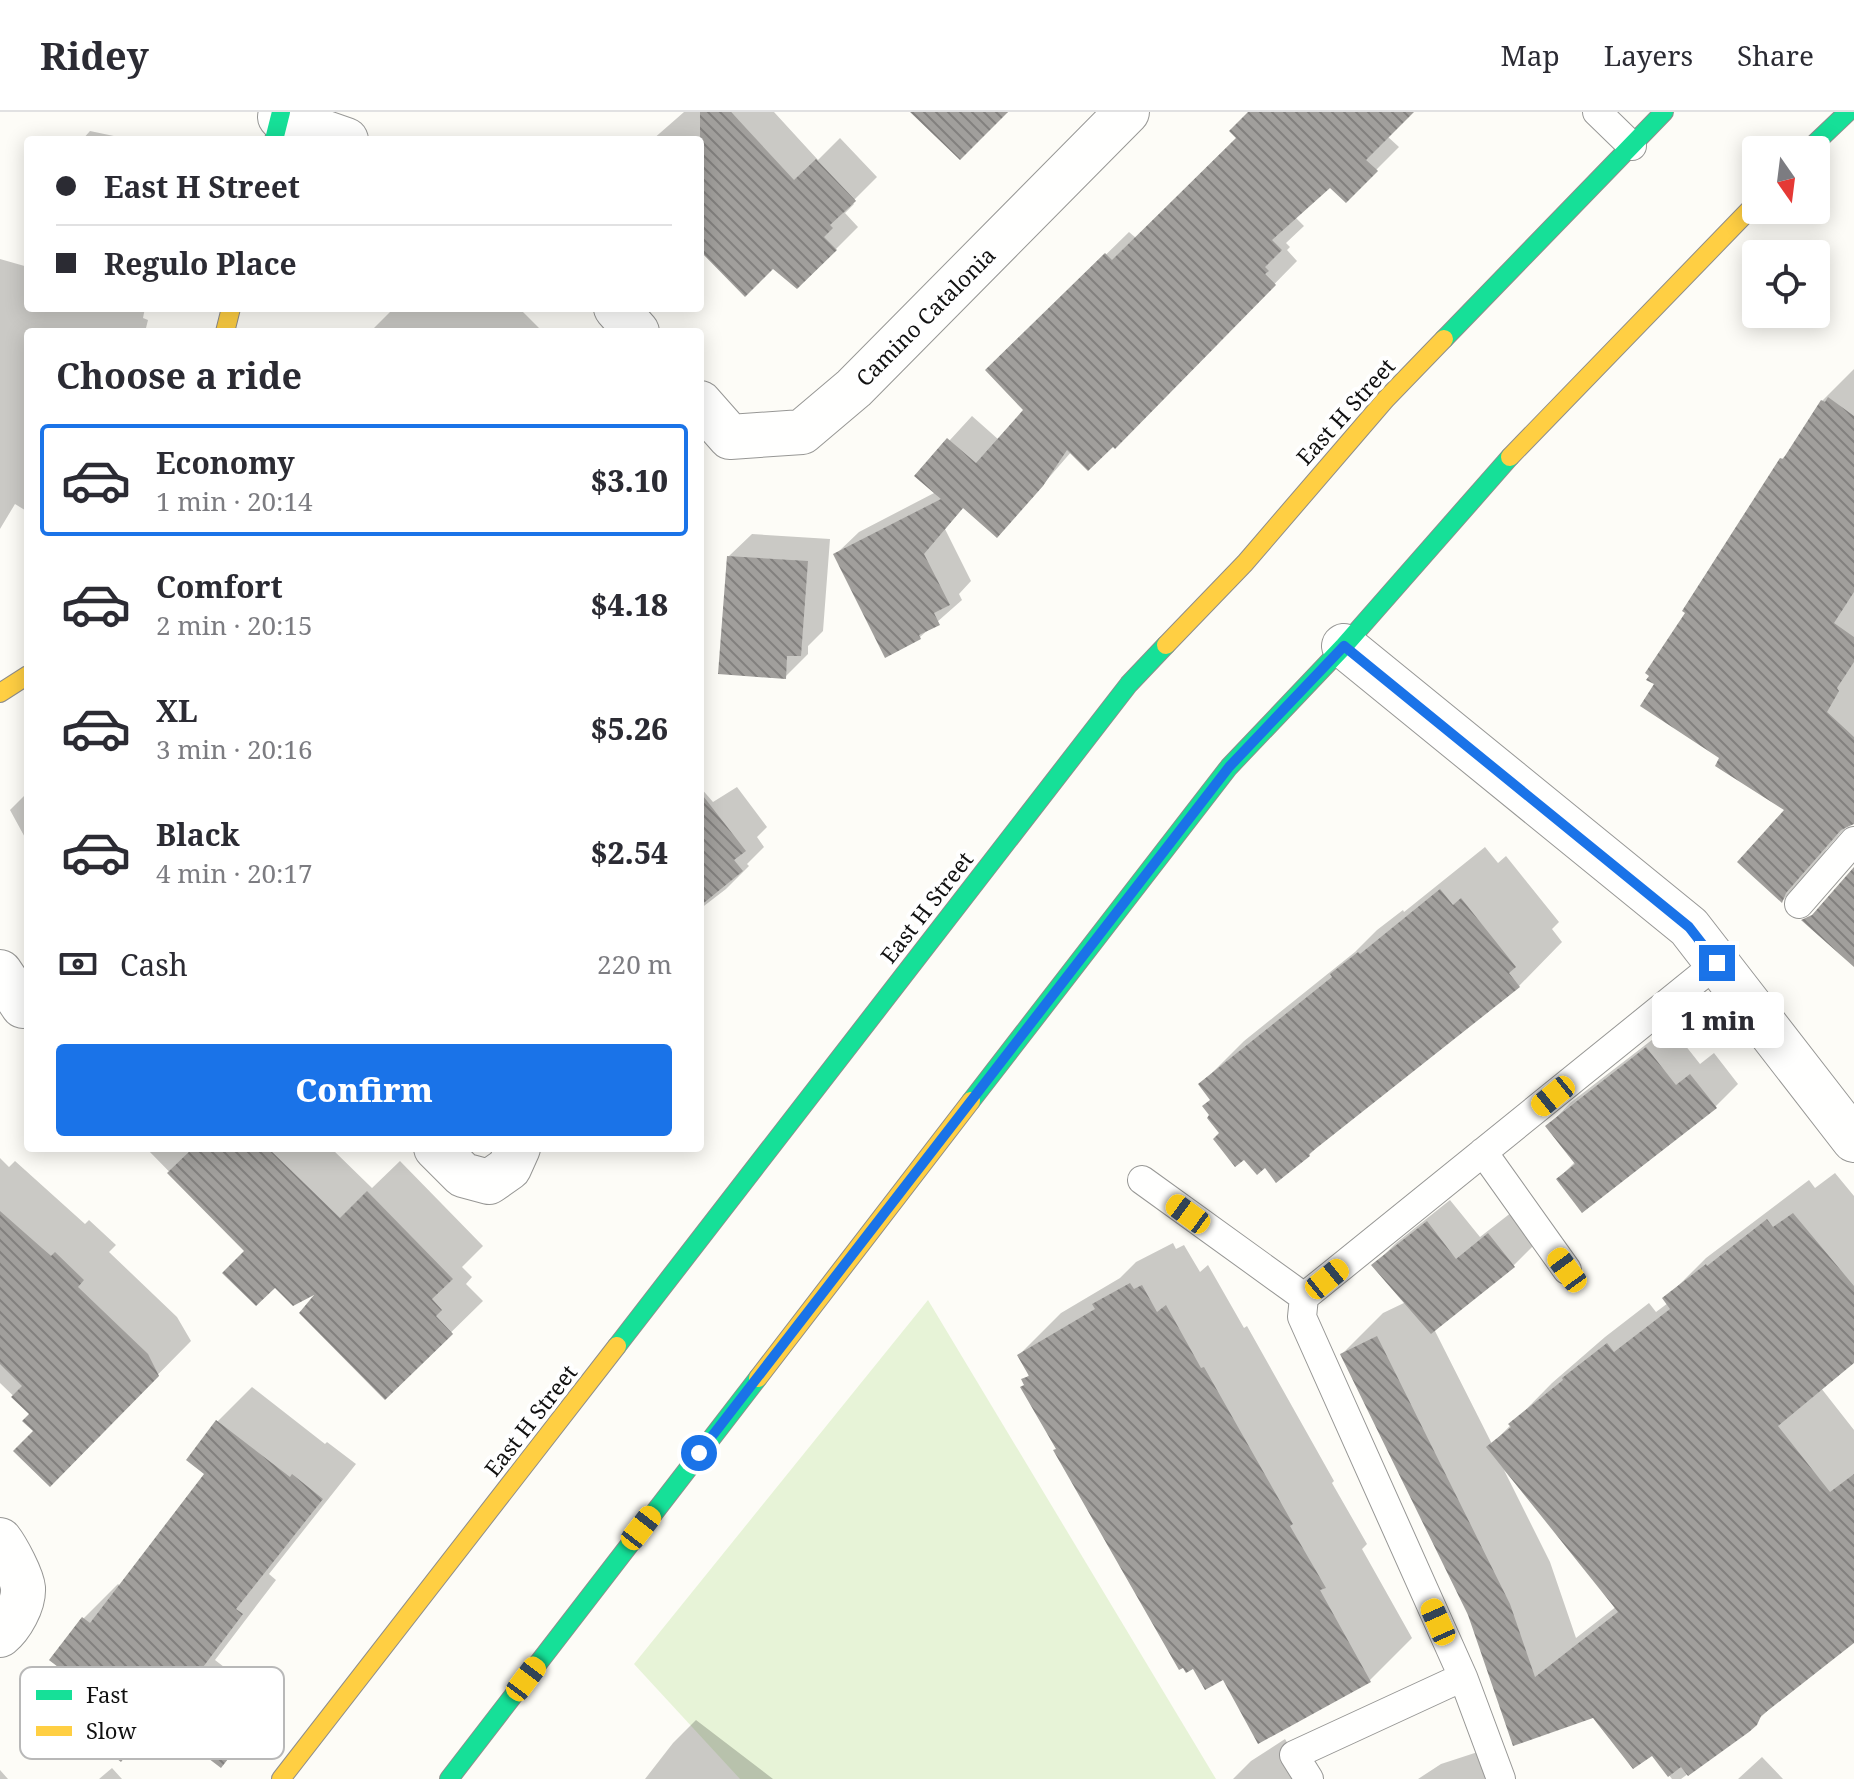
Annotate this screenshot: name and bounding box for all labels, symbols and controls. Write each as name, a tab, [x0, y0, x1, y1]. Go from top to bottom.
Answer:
text: Ridey	[40, 29, 149, 81]
text: Map	[1501, 36, 1560, 74]
text: Layers	[1604, 36, 1693, 74]
text: Share	[1737, 36, 1814, 74]
north arrow	[1742, 136, 1830, 224]
map controls	[1742, 136, 1830, 328]
text: East H Street	[104, 166, 300, 207]
street label: Camino Catalonia	[849, 240, 1001, 392]
button: locate	[1742, 240, 1830, 328]
text: Regulo Place	[104, 243, 297, 284]
text: Choose a ride	[56, 351, 302, 400]
street label: East H Street	[1289, 351, 1401, 471]
text: Economy	[156, 442, 295, 483]
icon: car	[60, 444, 132, 516]
text: $3.10	[591, 460, 668, 501]
text: 1 min · 20:14	[156, 483, 313, 519]
text: Comfort	[156, 566, 283, 607]
icon: car	[60, 568, 132, 640]
text: $4.18	[591, 584, 668, 625]
text: 2 min · 20:15	[156, 607, 313, 643]
text: XL	[156, 690, 198, 731]
icon: car	[60, 692, 132, 764]
text: $5.26	[591, 708, 668, 749]
text: 3 min · 20:16	[156, 731, 313, 767]
text: Black	[156, 814, 240, 855]
icon: car	[60, 816, 132, 888]
text: $2.54	[591, 832, 668, 873]
street label: East H Street	[873, 845, 979, 969]
text: 4 min · 20:17	[156, 855, 313, 891]
icon: cash	[56, 942, 100, 986]
text: Cash	[120, 944, 188, 985]
route end	[1699, 945, 1735, 981]
text: 220 m	[597, 946, 672, 982]
callout: 1 min	[1651, 991, 1783, 1047]
text: 1 min	[1681, 1002, 1755, 1038]
button: Confirm	[56, 1044, 672, 1136]
car	[1527, 1072, 1579, 1120]
car	[1162, 1190, 1214, 1238]
car	[1543, 1244, 1591, 1296]
car	[1301, 1255, 1353, 1303]
street label: East H Street	[477, 1358, 583, 1482]
route start	[681, 1435, 717, 1471]
car	[617, 1502, 665, 1554]
car	[1417, 1595, 1459, 1649]
car	[502, 1653, 550, 1705]
legend	[20, 1667, 284, 1759]
text: Fast	[86, 1679, 128, 1709]
text: Slow	[86, 1715, 136, 1745]

